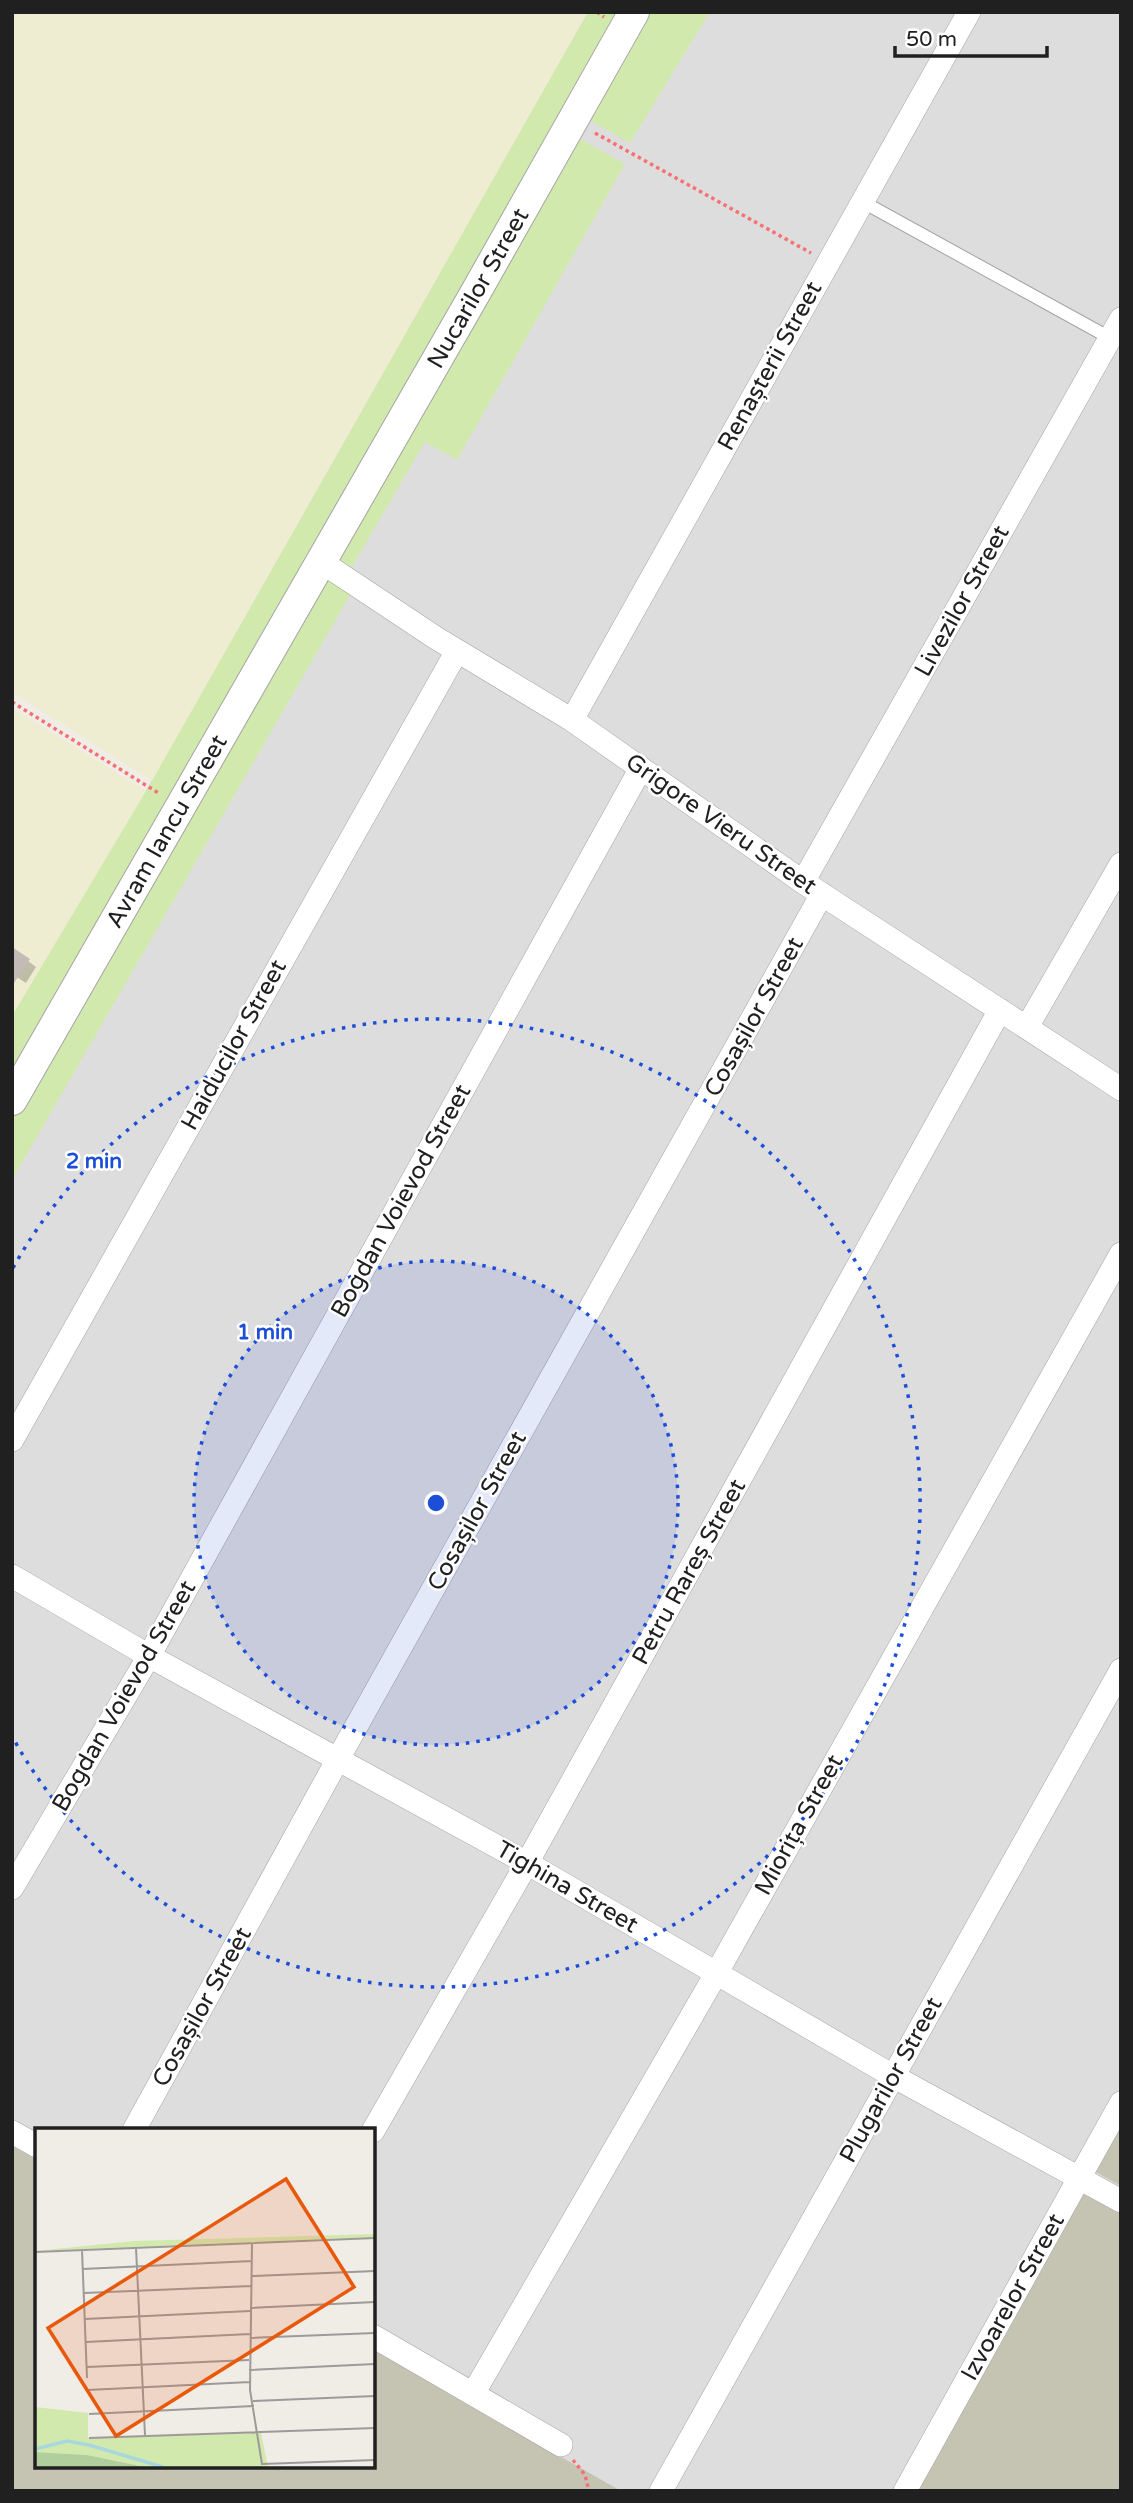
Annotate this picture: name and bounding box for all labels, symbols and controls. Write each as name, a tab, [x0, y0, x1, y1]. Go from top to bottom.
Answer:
scale bar	[895, 14, 1047, 58]
text: 50 m	[906, 27, 957, 52]
street label: Nucarilor Street	[421, 203, 535, 373]
street label: Renașterii Street	[712, 276, 828, 456]
street label: Livezilor Street	[908, 520, 1016, 682]
street label: Avram Iancu Street	[99, 729, 233, 933]
street label: Grigore Vieru Street	[620, 747, 822, 901]
street label: Cosașilor Street	[698, 932, 810, 1102]
street label: Haiducilor Street	[175, 955, 293, 1135]
street label: Bogdan Voievod Street	[325, 1079, 477, 1323]
text: 2 min	[66, 1149, 122, 1174]
text: 1 min	[237, 1320, 293, 1345]
street label: Cosașilor Street	[421, 1426, 533, 1596]
street label: Petru Rareș Street	[626, 1474, 752, 1670]
centre of rings	[424, 1491, 448, 1515]
street label: Bogdan Voievod Street	[46, 1575, 202, 1817]
street label: Miorița Street	[748, 1750, 850, 1900]
street label: Tighina Street	[491, 1835, 643, 1939]
street label: Cosașilor Street	[146, 1922, 258, 2092]
street label: Plugarilor Street	[833, 1992, 949, 2168]
inset map	[35, 2128, 374, 2468]
street label: Izvoarelor Street	[955, 2208, 1071, 2386]

